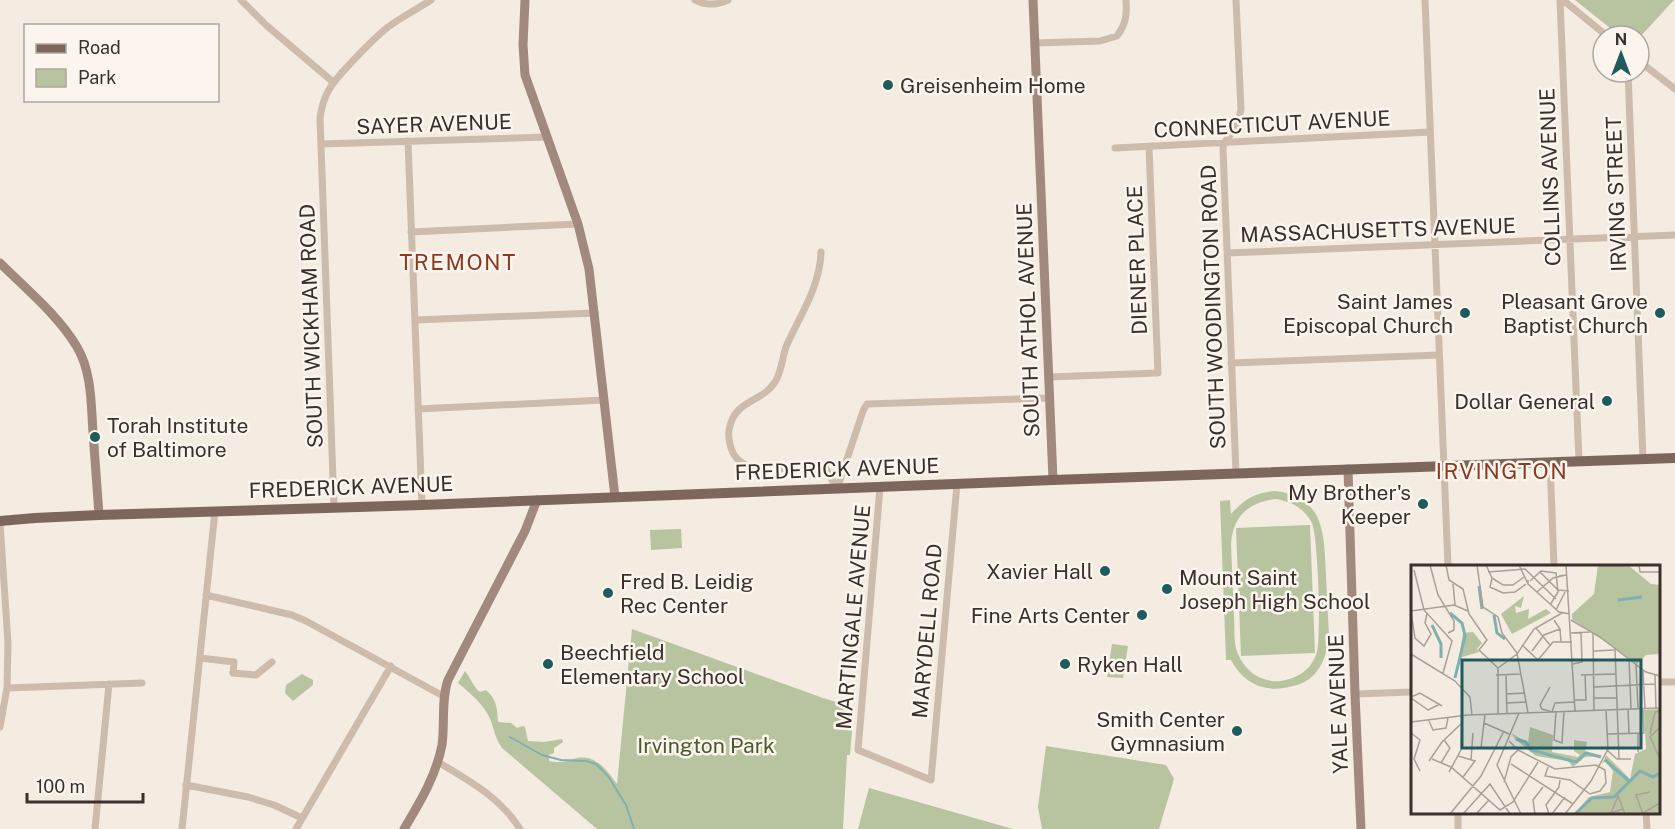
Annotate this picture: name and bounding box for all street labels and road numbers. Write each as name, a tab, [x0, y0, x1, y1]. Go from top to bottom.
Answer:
street label: COLLINS AVENUE	[1534, 87, 1566, 267]
street label: CONNECTICUT AVENUE	[1153, 105, 1391, 143]
street label: SAYER AVENUE	[356, 109, 512, 139]
street label: IRVING STREET	[1601, 116, 1631, 272]
street label: SOUTH WOODINGTON ROAD	[1196, 164, 1230, 450]
street label: DIENER PLACE	[1122, 185, 1152, 335]
street label: SOUTH ATHOL AVENUE	[1011, 202, 1045, 438]
street label: SOUTH WICKHAM ROAD	[294, 203, 328, 449]
street label: MASSACHUSETTS AVENUE	[1240, 213, 1516, 247]
street label: FREDERICK AVENUE	[734, 453, 940, 485]
street label: FREDERICK AVENUE	[248, 471, 454, 503]
street label: MARTINGALE AVENUE	[831, 504, 875, 730]
street label: MARYDELL ROAD	[907, 543, 947, 719]
street label: YALE AVENUE	[1323, 634, 1353, 774]

